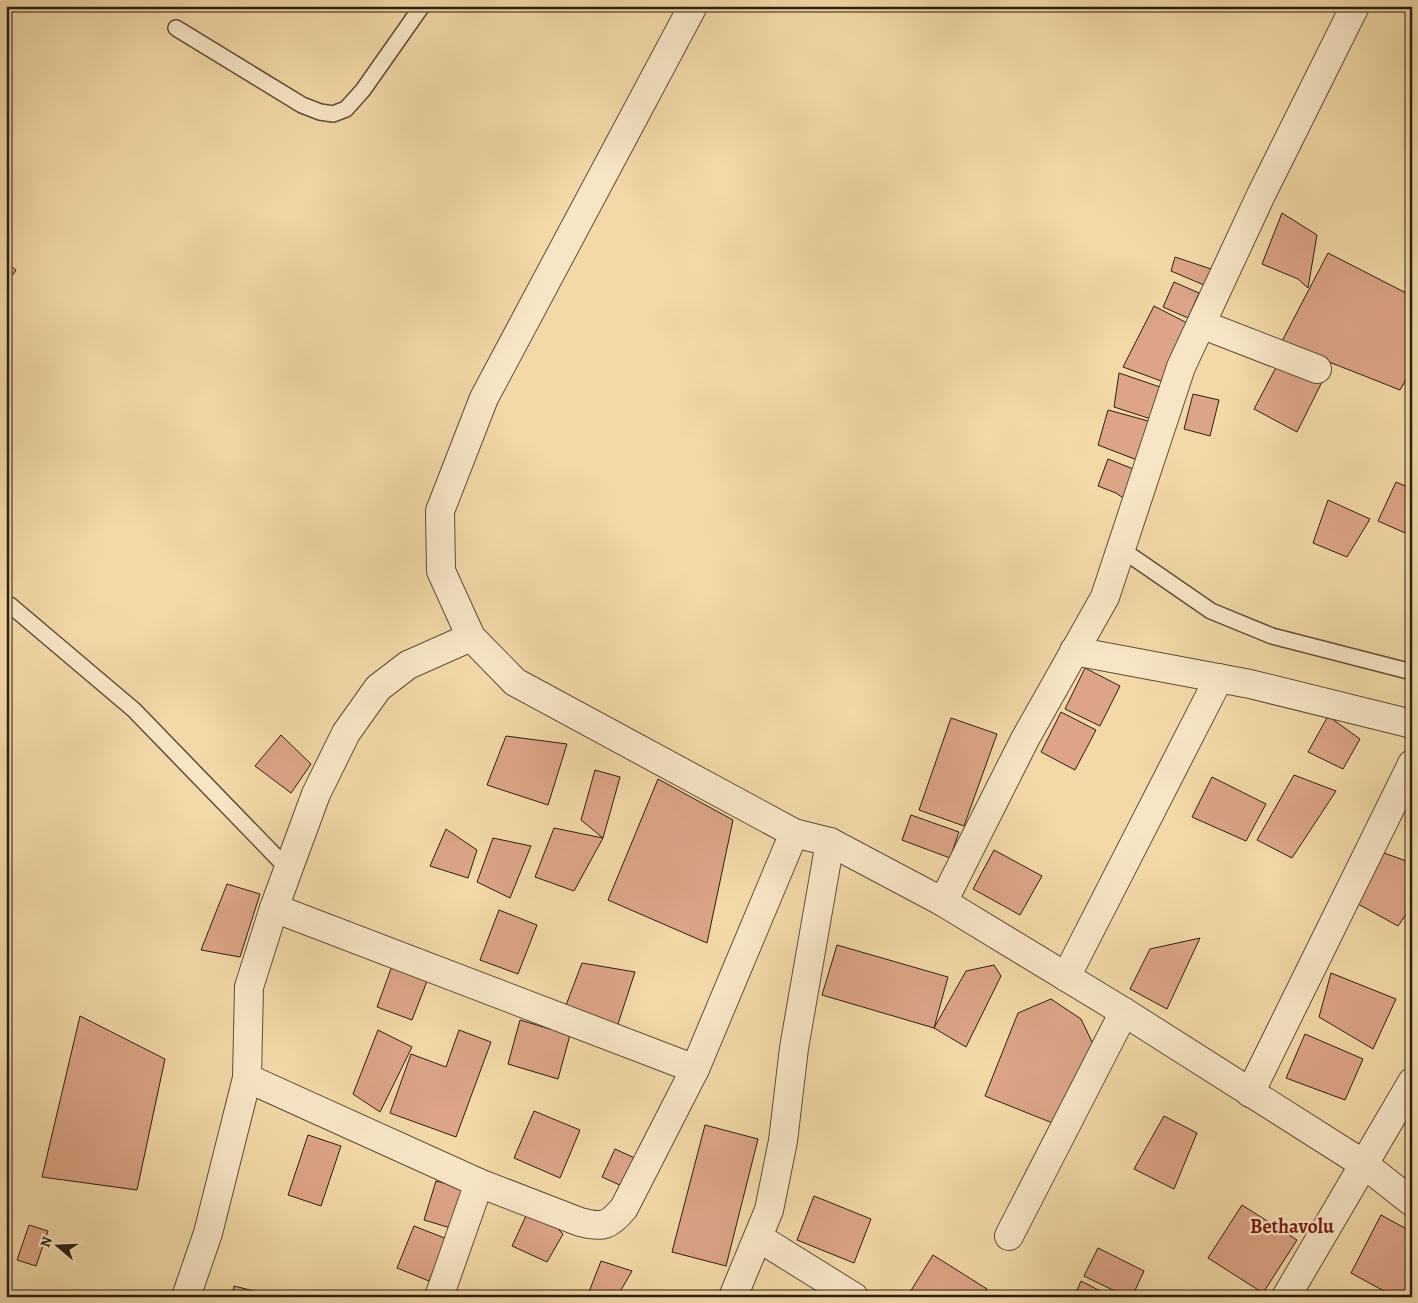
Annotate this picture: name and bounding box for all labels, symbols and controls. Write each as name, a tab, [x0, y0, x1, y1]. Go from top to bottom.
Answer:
district label: Bethavolu	[1250, 1213, 1334, 1240]
north arrow	[32, 1220, 82, 1270]
text: N	[36, 1234, 57, 1250]

